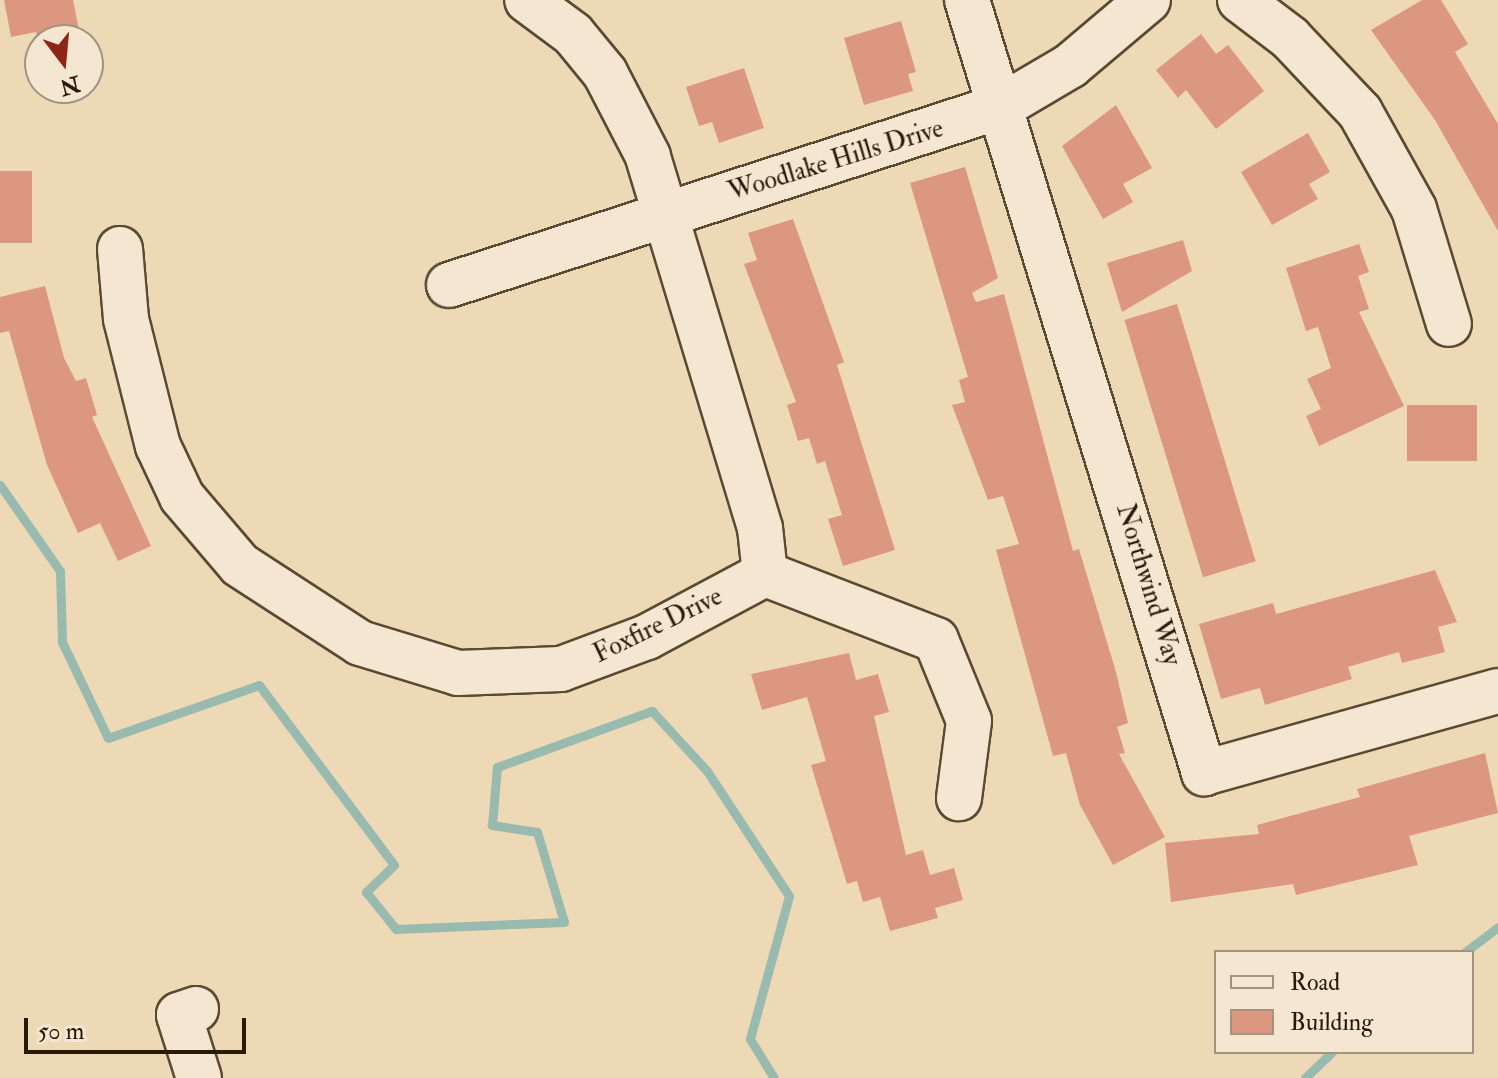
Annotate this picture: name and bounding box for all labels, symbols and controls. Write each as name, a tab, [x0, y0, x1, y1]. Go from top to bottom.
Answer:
north arrow	[24, 24, 104, 104]
text: N	[57, 69, 83, 101]
street label: Woodlake Hills Drive	[725, 113, 947, 209]
street label: Northwind Way	[1109, 500, 1187, 670]
street label: Foxfire Drive	[589, 581, 727, 671]
legend	[1214, 950, 1474, 1054]
text: Road	[1290, 967, 1340, 998]
scale bar	[28, 1002, 250, 1052]
text: Building	[1290, 1007, 1373, 1038]
text: 50 m	[38, 1016, 84, 1047]

